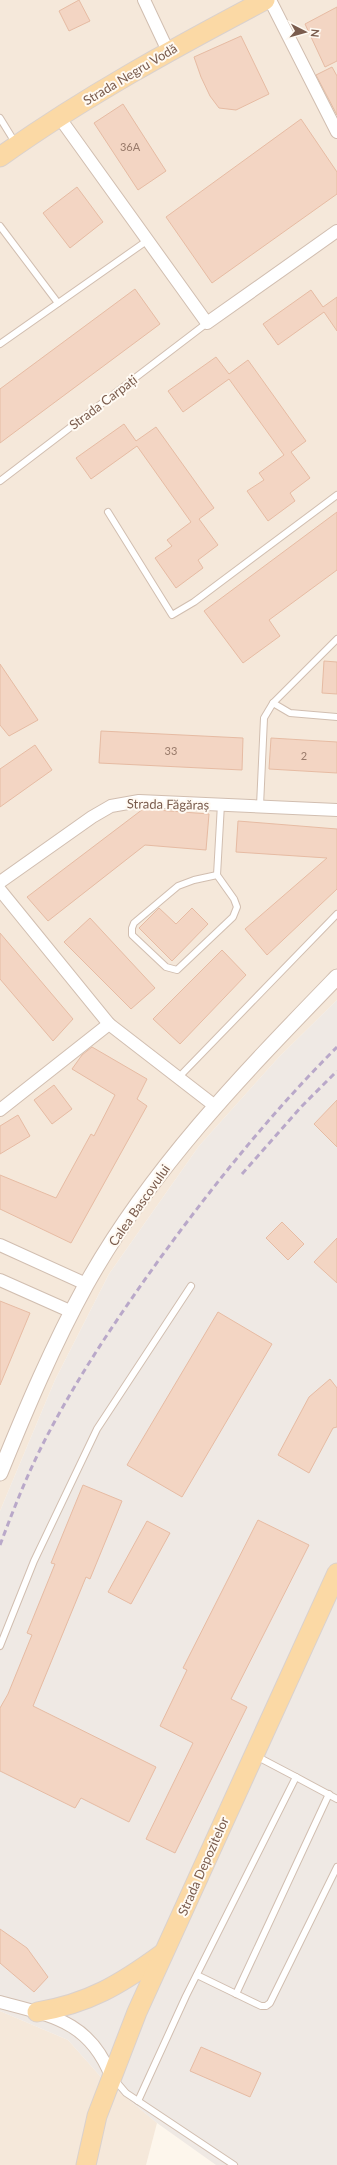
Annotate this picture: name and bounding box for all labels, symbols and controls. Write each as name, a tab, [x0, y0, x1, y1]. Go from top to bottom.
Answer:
north arrow	[285, 12, 325, 52]
text: N	[309, 28, 322, 38]
street label: Strada Negru Vodă	[80, 40, 180, 108]
house number: 36A	[120, 140, 141, 153]
street label: Strada Carpați	[66, 371, 140, 433]
house number: 33	[165, 744, 177, 757]
house number: 2	[301, 749, 307, 762]
street label: Strada Făgăraș	[127, 795, 210, 813]
street label: Calea Bascovului	[105, 1161, 173, 1249]
street label: Strada Depozitelor	[174, 1814, 232, 1918]

